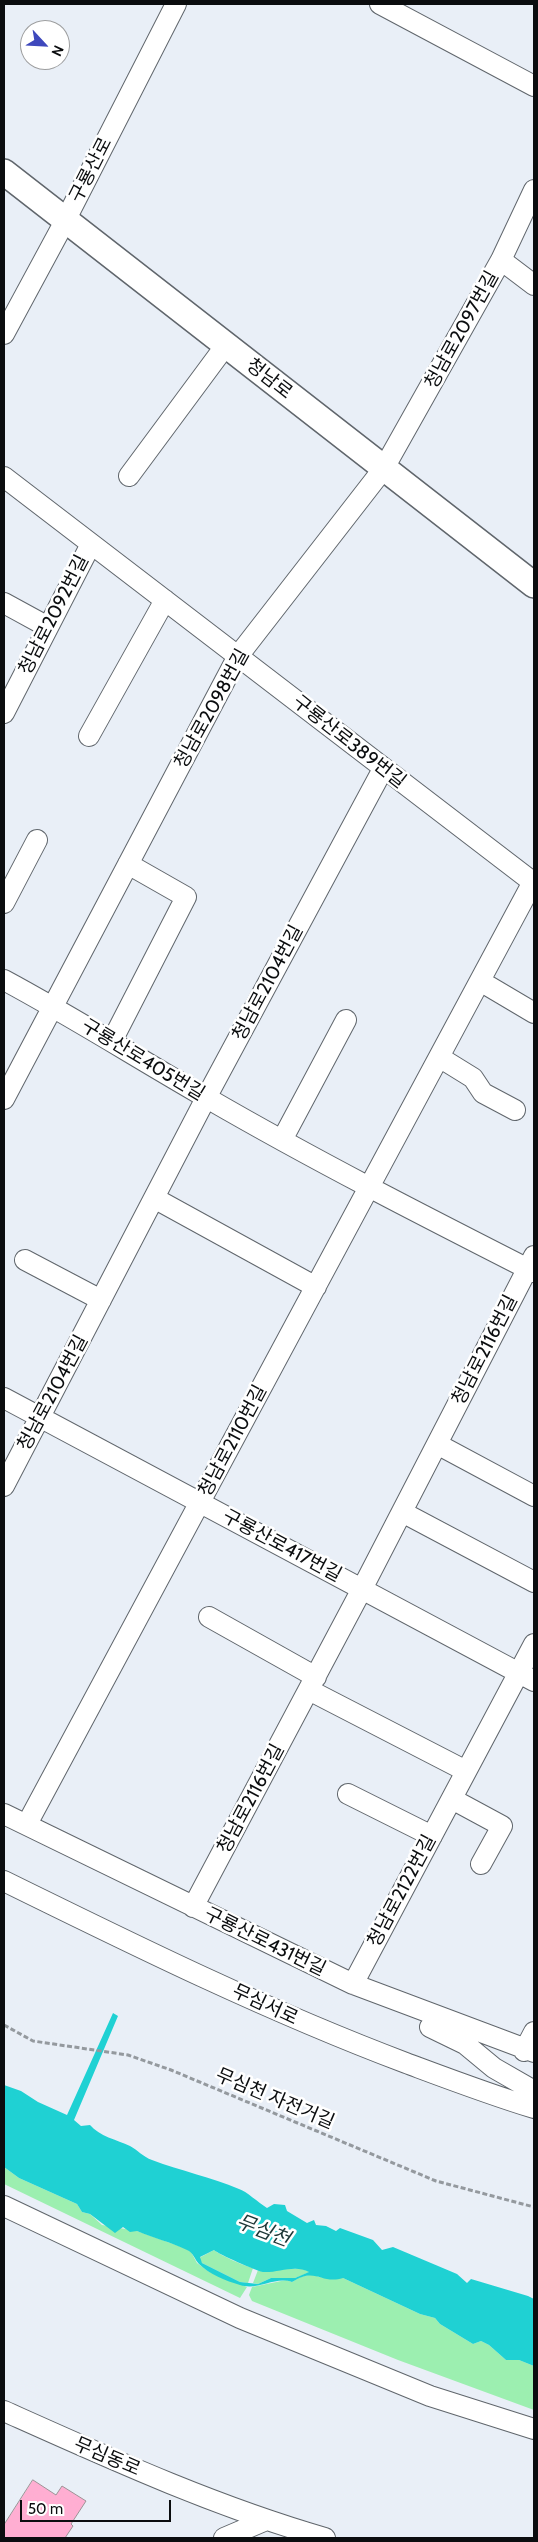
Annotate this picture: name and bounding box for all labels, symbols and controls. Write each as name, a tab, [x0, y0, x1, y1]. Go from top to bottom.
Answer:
north arrow	[20, 20, 70, 70]
text: N	[47, 43, 68, 59]
street label: 구룡산로	[65, 134, 117, 206]
street label: 청남로2097번길	[420, 267, 504, 393]
street label: 청남로	[241, 354, 297, 404]
street label: 청남로2092번길	[14, 551, 94, 679]
street label: 청남로2098번길	[170, 645, 254, 773]
street label: 구룡산로389번길	[288, 691, 410, 793]
street label: 청남로2104번길	[228, 921, 308, 1045]
street label: 구룡산로405번길	[77, 1014, 209, 1106]
street label: 청남로2116번길	[447, 1291, 523, 1409]
street label: 청남로2104번길	[13, 1331, 93, 1455]
street label: 청남로2110번길	[194, 1381, 272, 1501]
street label: 구룡산로417번길	[219, 1505, 345, 1587]
street label: 청남로2116번길	[213, 1740, 289, 1858]
street label: 청남로2122번길	[363, 1831, 441, 1951]
street label: 구룡산로431번길	[201, 1903, 329, 1981]
street label: 무심서로	[228, 1980, 302, 2030]
street label: 무심천 자전거길	[212, 2064, 338, 2134]
water label: 무심천	[233, 2210, 293, 2252]
street label: 무심동로	[70, 2433, 144, 2481]
scale bar	[22, 2490, 174, 2522]
text: 50 m	[28, 2500, 63, 2518]

